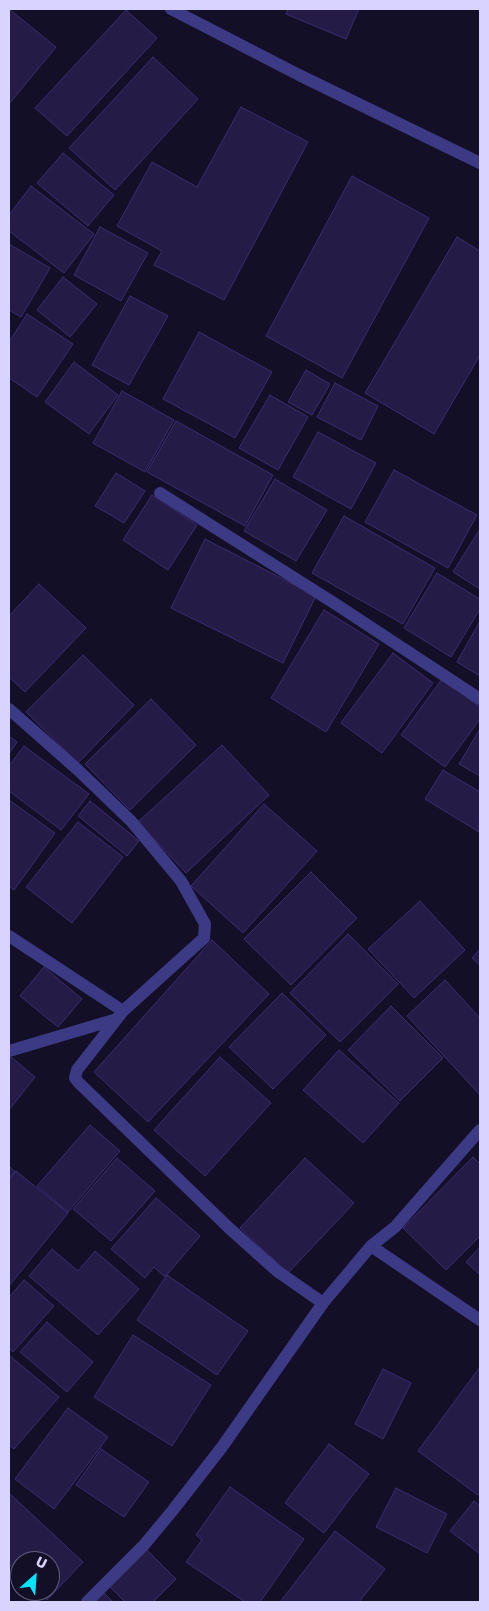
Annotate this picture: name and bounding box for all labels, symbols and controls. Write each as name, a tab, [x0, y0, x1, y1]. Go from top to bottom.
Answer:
north arrow	[10, 1551, 60, 1601]
text: U	[33, 1553, 50, 1573]

